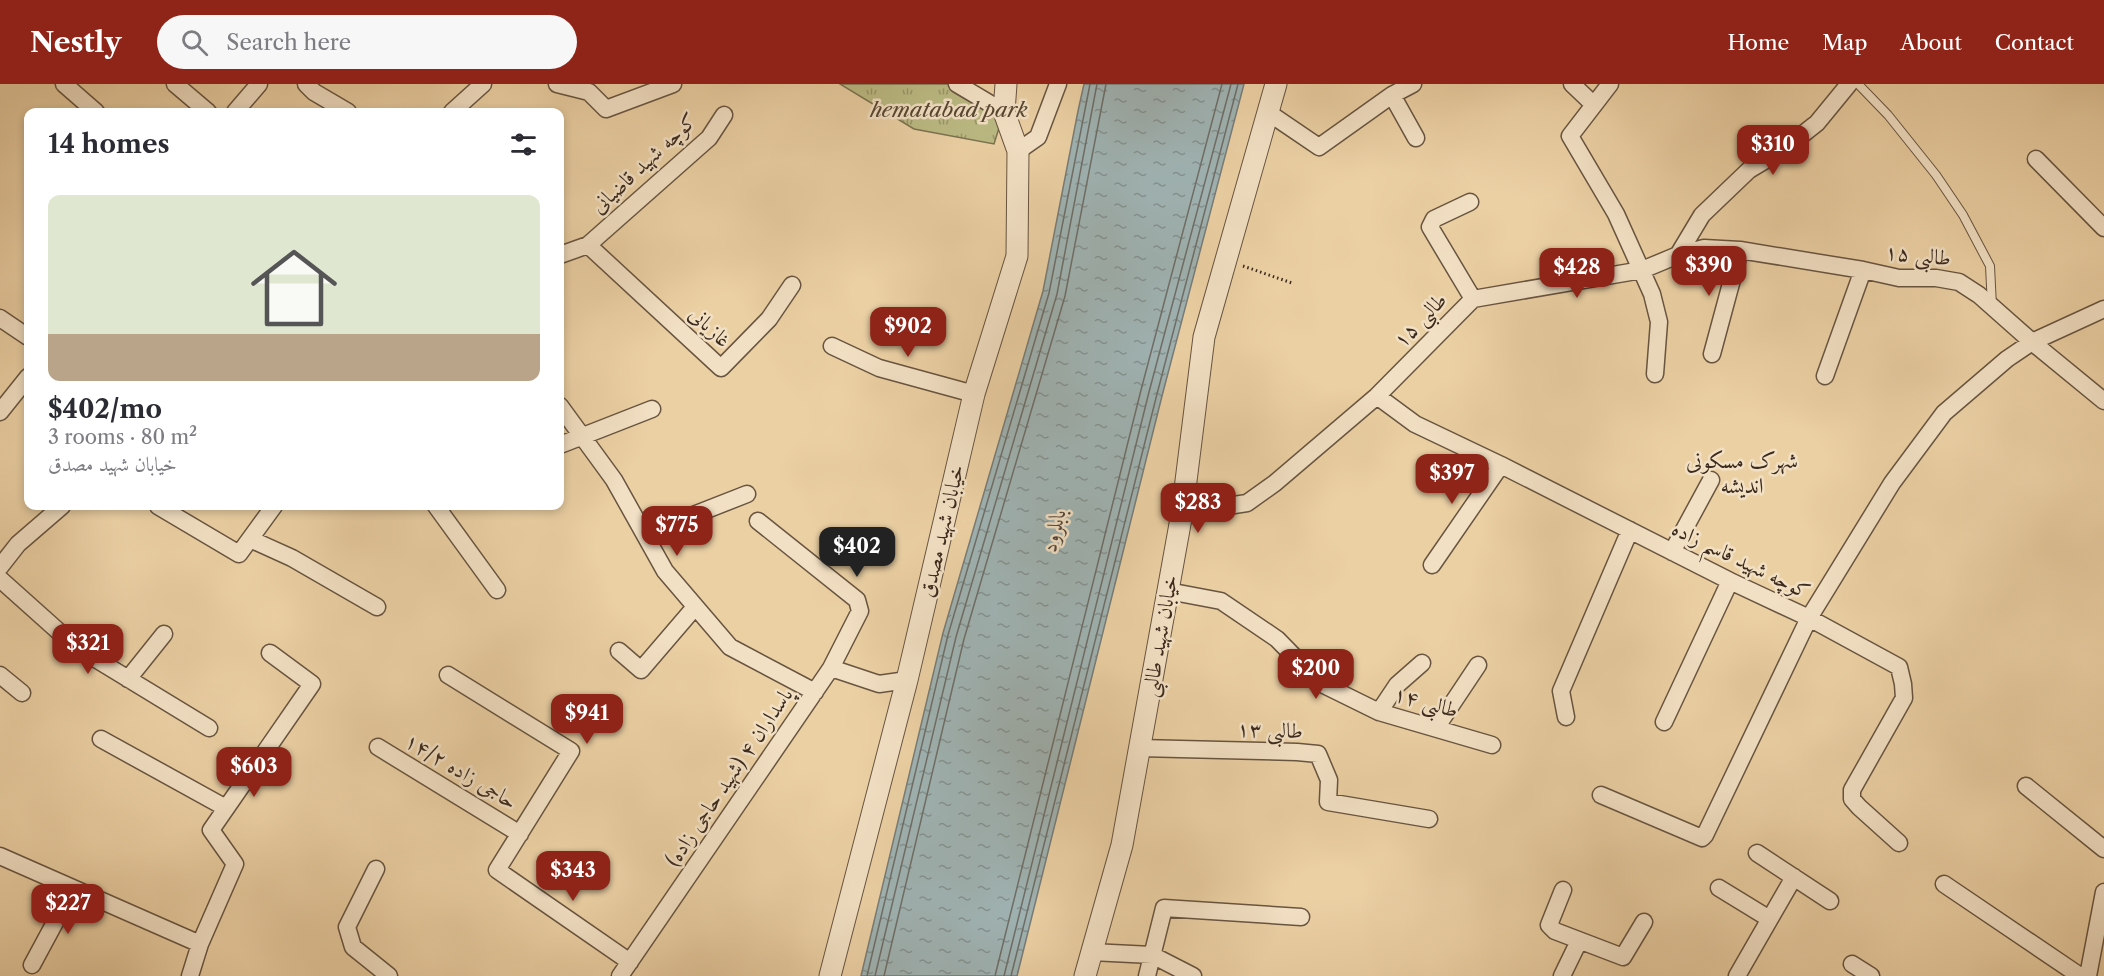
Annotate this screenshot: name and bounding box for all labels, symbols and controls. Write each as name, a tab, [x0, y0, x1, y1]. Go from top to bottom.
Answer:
search box	[157, 15, 577, 69]
text: Nestly	[30, 25, 121, 59]
icon: search	[178, 26, 211, 59]
text: Search here	[226, 29, 351, 56]
text: Home	[1728, 30, 1789, 55]
text: Map	[1822, 30, 1867, 55]
text: About	[1900, 30, 1962, 55]
text: Contact	[1995, 30, 2074, 55]
park label: hematabad park	[869, 97, 1028, 122]
street label: کوچه شهید قاضیانی	[585, 107, 703, 220]
pin: $310	[1737, 125, 1809, 176]
text: 14 homes	[48, 128, 170, 160]
icon: filters	[507, 128, 540, 161]
text: $310	[1751, 132, 1795, 156]
icon: home	[240, 234, 348, 342]
street label: طالبی ۱۵	[1883, 239, 1952, 275]
pin: $390	[1673, 246, 1745, 297]
pin: $428	[1541, 248, 1613, 299]
text: $390	[1685, 253, 1733, 277]
text: $428	[1553, 255, 1601, 279]
street label: طالبی ۱۵	[1388, 287, 1455, 355]
street label: غازیانی	[684, 301, 736, 353]
pin: $902	[872, 307, 944, 358]
text: $902	[884, 314, 932, 338]
text: $402/mo	[48, 393, 162, 425]
text: 3 rooms · 80 m²	[48, 425, 197, 449]
district label: شهرک مسکونی اندیشه	[1686, 447, 1798, 499]
text: خیابان شهید مصدق	[48, 452, 177, 476]
pin: $397	[1416, 454, 1488, 505]
text: $397	[1430, 461, 1474, 485]
street label: خیابان شهید مصدق	[914, 462, 971, 600]
pin: $283	[1162, 483, 1234, 534]
text: $283	[1175, 490, 1221, 514]
pin: $775	[641, 506, 713, 557]
water label: بابلرود	[1035, 506, 1073, 555]
text: $775	[656, 513, 698, 537]
street label: کوچه شهید قاسم زاده	[1664, 515, 1814, 612]
pin: $402	[821, 527, 893, 578]
text: $402	[833, 534, 881, 558]
street label: خیابان شهید طالبی	[1136, 573, 1187, 700]
pin: $321	[52, 624, 124, 675]
text: $321	[66, 631, 110, 655]
pin: $200	[1280, 649, 1352, 700]
text: $200	[1292, 656, 1340, 680]
street label: طالبی ۱۴	[1390, 680, 1461, 727]
street label: پاسداران ۴ (شهید حاجی زاده)	[659, 682, 801, 872]
pin: $941	[551, 694, 623, 745]
text: $941	[565, 701, 609, 725]
street label: طالبی ۱۳	[1236, 716, 1303, 748]
street label: حاجی زاده ۱۴/۲	[401, 727, 522, 814]
pin: $603	[218, 747, 290, 798]
text: $603	[230, 754, 278, 778]
pin: $343	[537, 851, 609, 902]
text: $343	[550, 858, 596, 882]
pin: $227	[32, 884, 104, 935]
text: $227	[45, 891, 91, 915]

